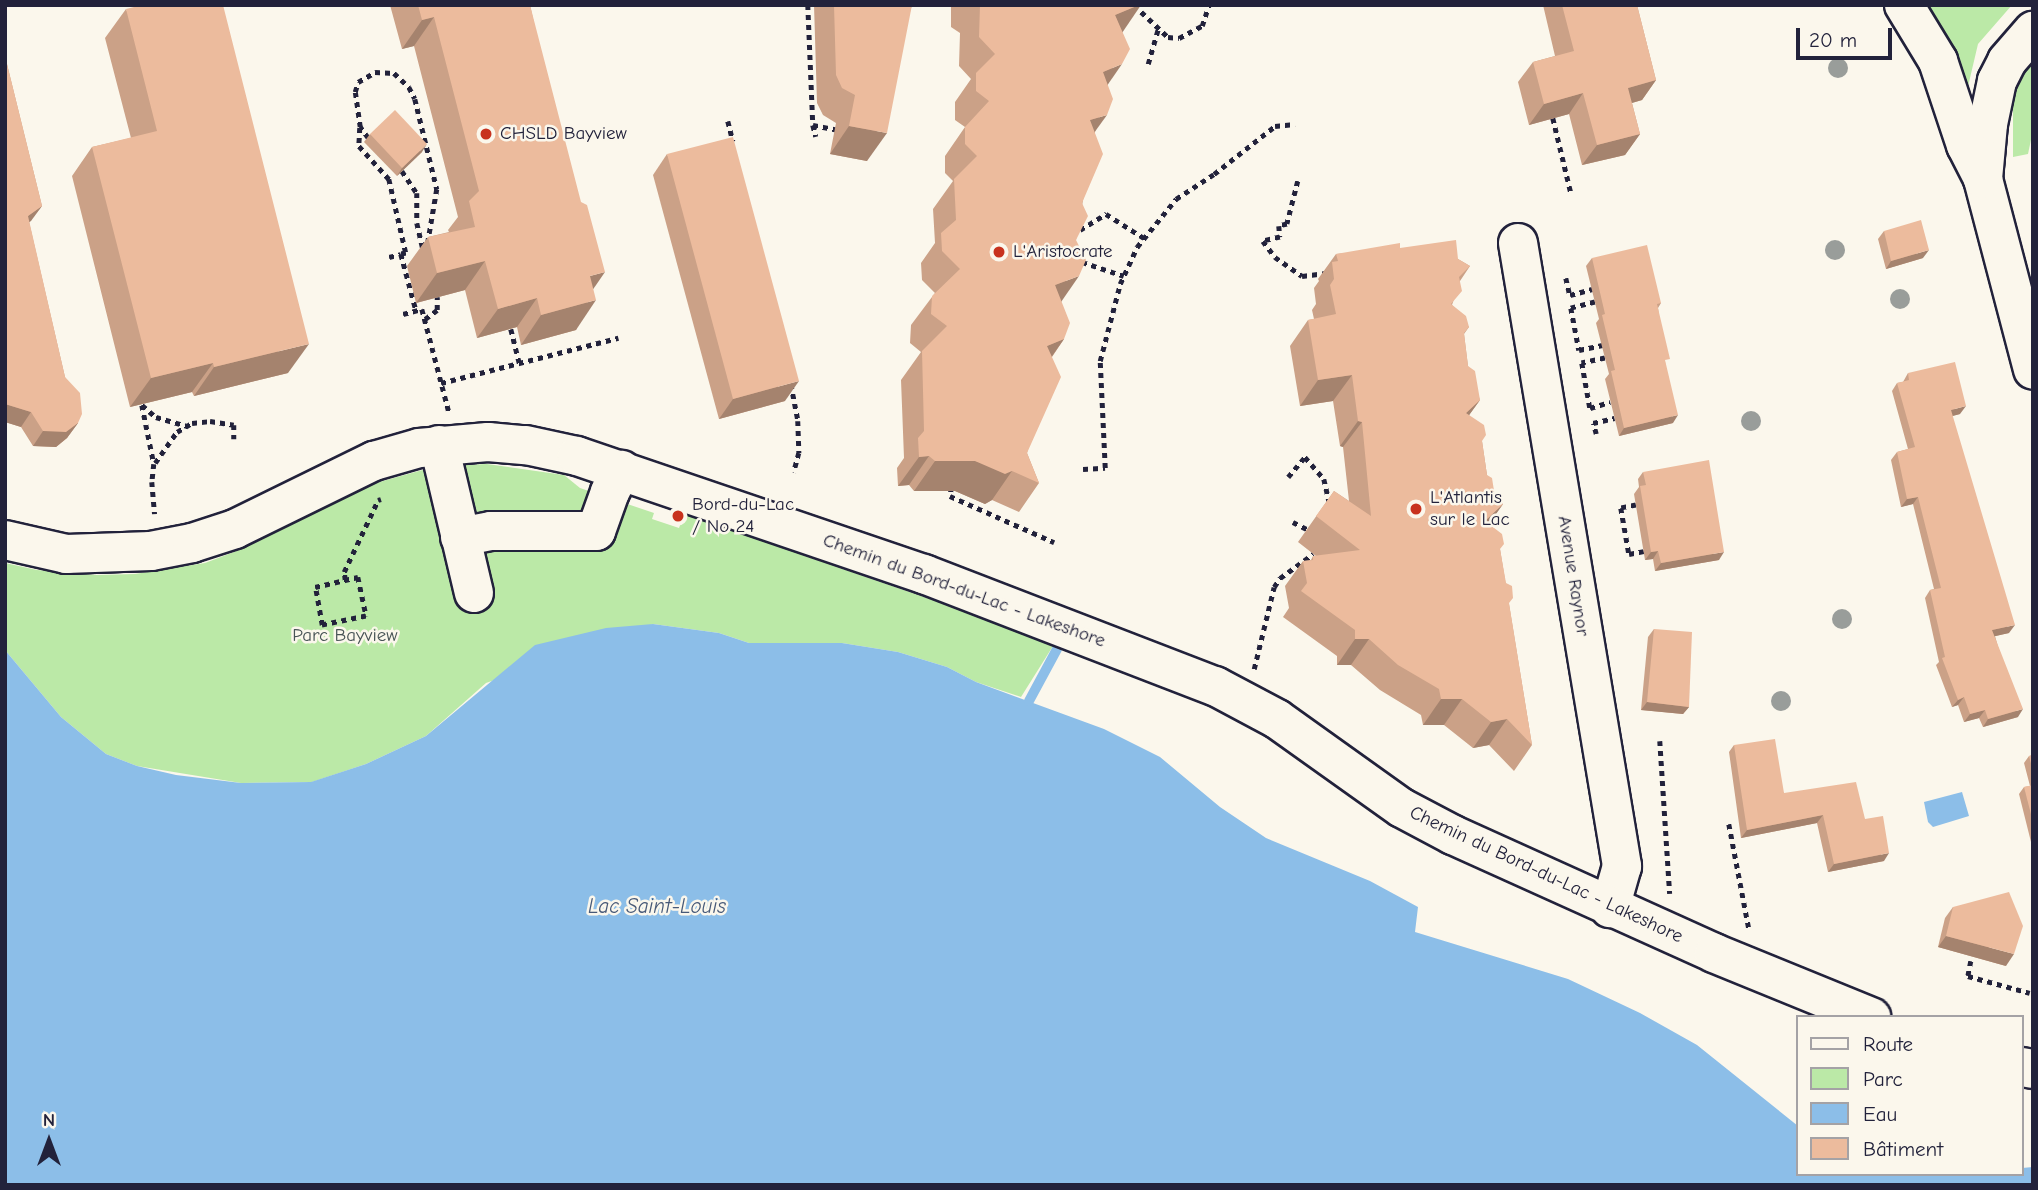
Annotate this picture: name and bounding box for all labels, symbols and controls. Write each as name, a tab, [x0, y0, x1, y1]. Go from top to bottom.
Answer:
scale bar	[1800, 14, 1896, 58]
text: 20 m	[1809, 28, 1857, 52]
place label: CHSLD Bayview	[500, 123, 627, 145]
marker: CHSLD Bayview	[478, 126, 494, 142]
place label: L'Aristocrate	[1013, 241, 1113, 263]
marker: L'Aristocrate	[991, 244, 1007, 260]
place label: L'Atlantis sur le Lac	[1430, 487, 1510, 531]
place label: Bord-du-Lac / No 24	[692, 494, 794, 538]
marker: L'Atlantis sur le Lac	[1408, 501, 1424, 517]
marker: Bord-du-Lac / No 24	[670, 508, 686, 524]
street label: Avenue Raynor	[1552, 514, 1594, 638]
street label: Chemin du Bord-du-Lac - Lakeshore	[820, 529, 1108, 653]
park label: Parc Bayview	[292, 625, 398, 647]
street label: Chemin du Bord-du-Lac - Lakeshore	[1406, 802, 1686, 948]
water label: Lac Saint-Louis	[588, 893, 726, 919]
legend	[1797, 1015, 2024, 1176]
text: Route	[1863, 1032, 1913, 1056]
text: Parc	[1863, 1067, 1903, 1091]
text: Eau	[1863, 1102, 1897, 1126]
north arrow	[14, 1106, 84, 1176]
text: N	[43, 1109, 55, 1131]
text: Bâtiment	[1863, 1137, 1943, 1161]

